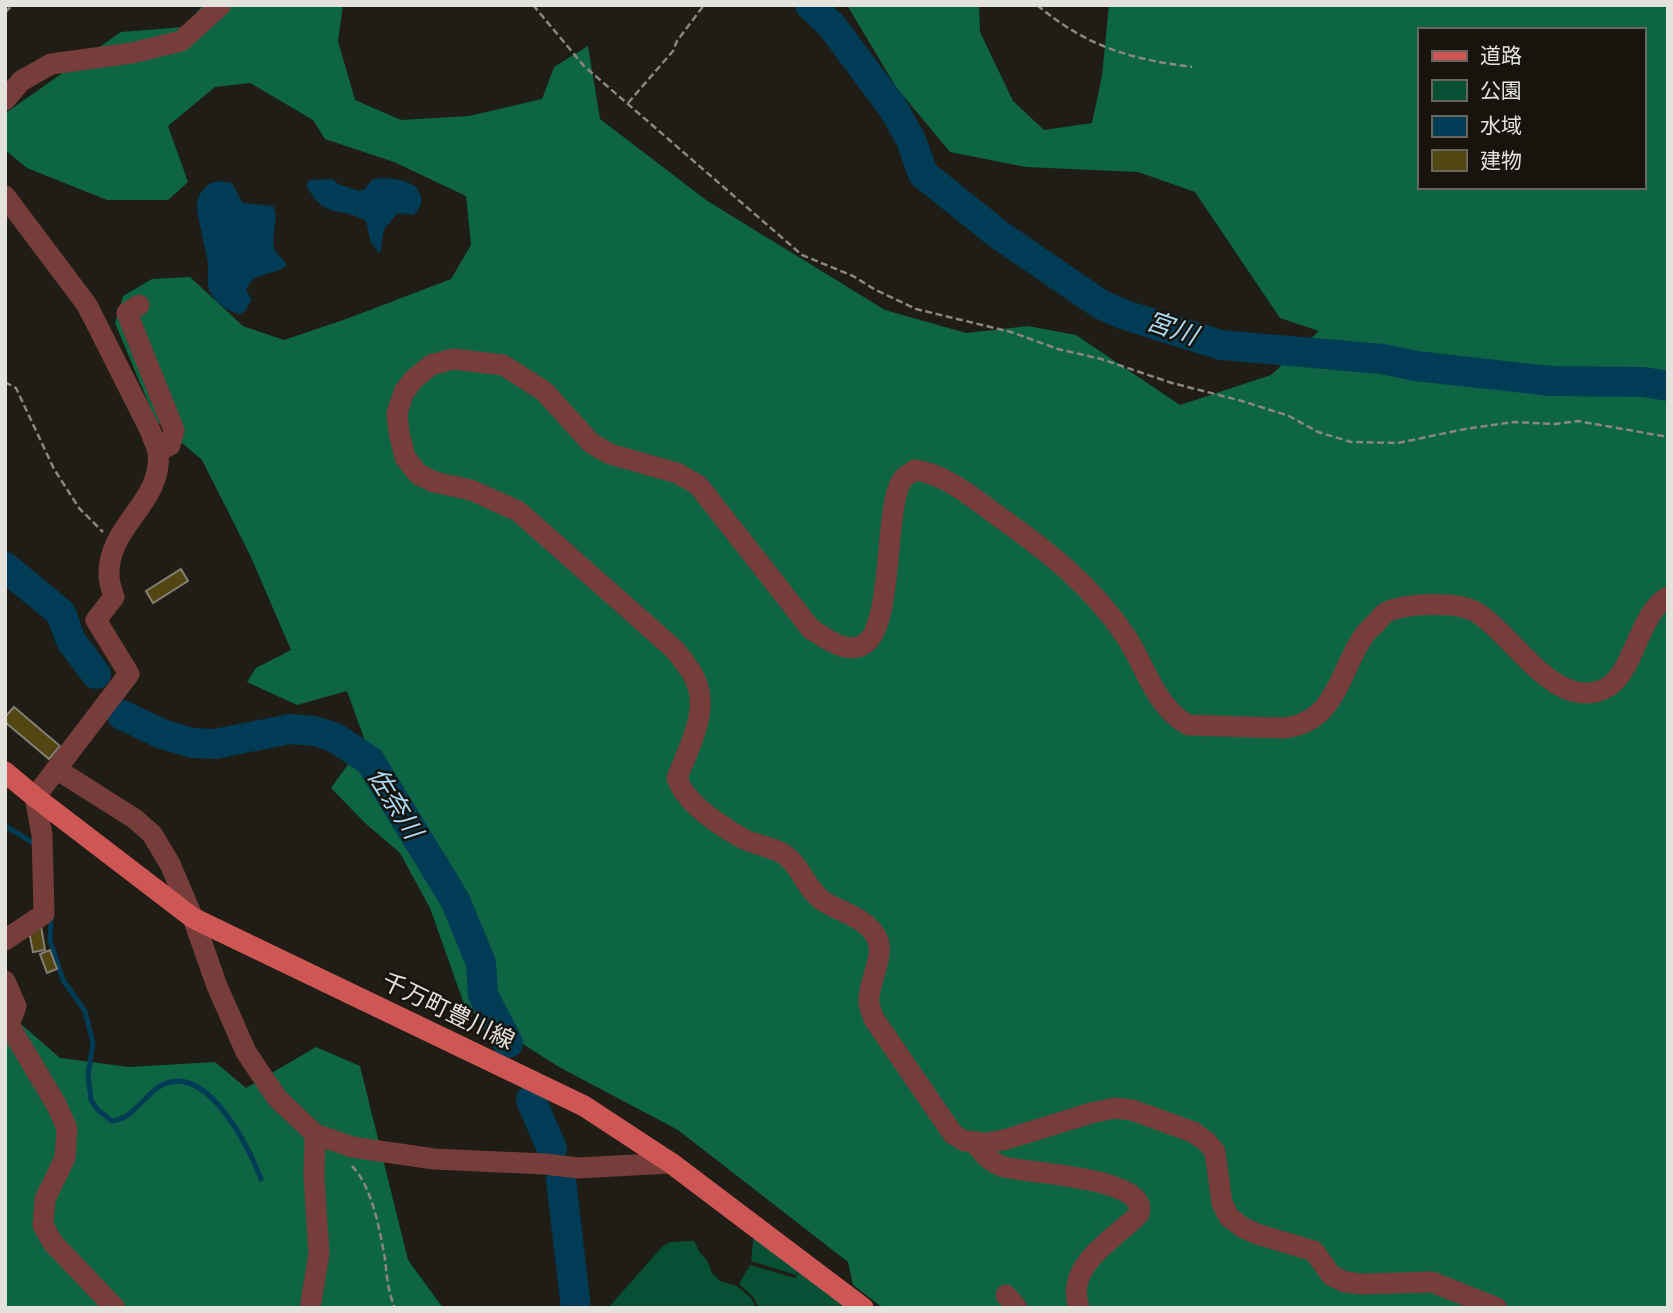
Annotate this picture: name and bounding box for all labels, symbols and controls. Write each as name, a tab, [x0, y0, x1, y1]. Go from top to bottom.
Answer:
legend	[1418, 28, 1645, 189]
text: 道路	[1480, 43, 1522, 69]
text: 公園	[1480, 78, 1522, 104]
text: 水域	[1480, 113, 1522, 139]
text: 建物	[1480, 148, 1522, 174]
water label: 宮川	[1142, 305, 1204, 353]
water label: 佐奈川	[361, 762, 430, 847]
street label: 千万町豊川線	[377, 967, 519, 1055]

